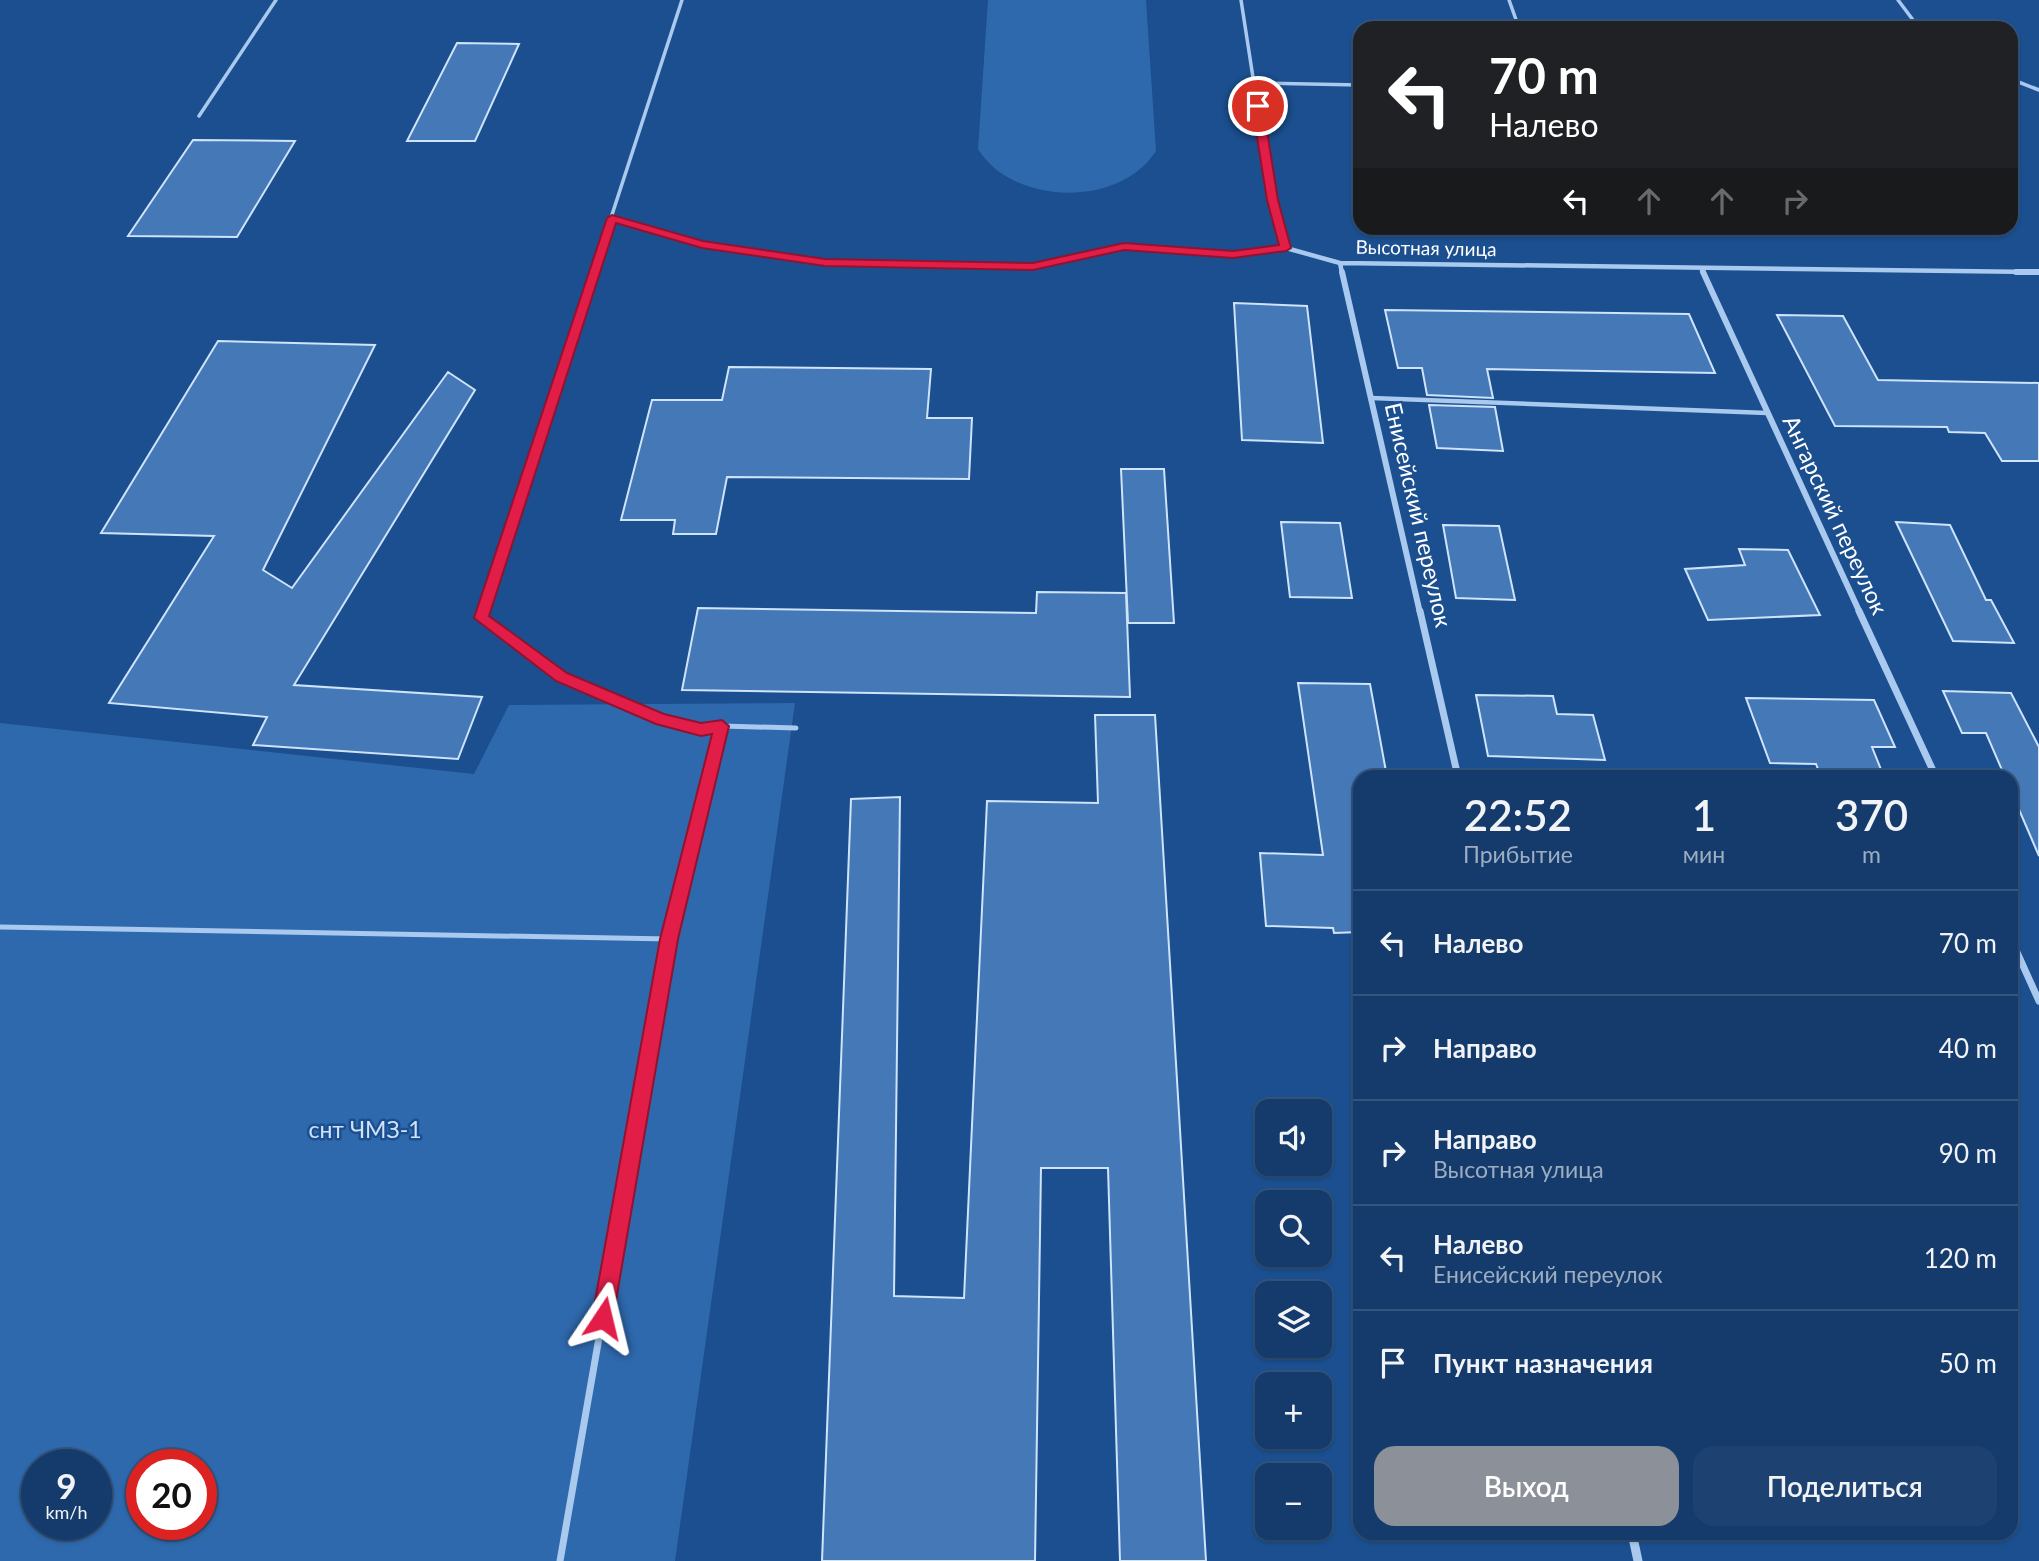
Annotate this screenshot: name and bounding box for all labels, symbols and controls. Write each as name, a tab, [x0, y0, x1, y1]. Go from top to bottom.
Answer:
text: 70 m	[1489, 46, 1599, 104]
icon: left	[1374, 49, 1465, 140]
pin	[1228, 76, 1288, 136]
icon: arrive	[1239, 87, 1277, 125]
text: Налево	[1489, 105, 1599, 144]
icon: left	[1557, 182, 1595, 220]
icon: ahead	[1630, 182, 1668, 220]
icon: ahead	[1703, 182, 1741, 220]
icon: right	[1776, 182, 1814, 220]
street label: Высотная улица	[1355, 235, 1497, 260]
street label: Енисейский переулок	[1380, 400, 1458, 630]
street label: Ангарский переулок	[1777, 411, 1894, 619]
text: 22:52	[1464, 790, 1572, 840]
text: 1	[1692, 790, 1716, 840]
text: 370	[1835, 790, 1908, 840]
text: Прибытие	[1463, 840, 1573, 868]
text: мин	[1683, 840, 1725, 868]
text: m	[1862, 840, 1881, 868]
icon: left	[1374, 924, 1412, 962]
text: Налево	[1433, 927, 1523, 959]
text: 70 m	[1939, 927, 1997, 959]
icon: right	[1374, 1029, 1412, 1067]
text: Направо	[1433, 1032, 1537, 1064]
text: 40 m	[1939, 1032, 1997, 1064]
map controls	[1255, 1099, 1332, 1540]
button: sound	[1255, 1099, 1332, 1176]
park label: снт ЧМЗ-1	[308, 1115, 422, 1143]
text: Направо	[1433, 1123, 1537, 1155]
icon: right	[1374, 1134, 1412, 1172]
text: 90 m	[1939, 1137, 1997, 1169]
text: Высотная улица	[1433, 1155, 1604, 1183]
button: search	[1255, 1190, 1332, 1267]
text: Налево	[1433, 1228, 1523, 1260]
icon: left	[1374, 1239, 1412, 1277]
text: 120 m	[1924, 1242, 1997, 1274]
text: Енисейский переулок	[1433, 1260, 1663, 1288]
position arrow	[566, 1281, 640, 1355]
button: layers	[1255, 1281, 1332, 1358]
icon: arrive	[1374, 1344, 1412, 1382]
text: Пункт назначения	[1433, 1347, 1653, 1379]
text: 50 m	[1939, 1347, 1997, 1379]
button: +	[1255, 1372, 1332, 1449]
button: Выход	[1374, 1446, 1679, 1526]
button: Поделиться	[1693, 1446, 1997, 1526]
speed limit sign: 20	[126, 1449, 217, 1540]
button: −	[1255, 1463, 1332, 1540]
text: 9	[56, 1464, 77, 1506]
text: km/h	[45, 1501, 88, 1523]

